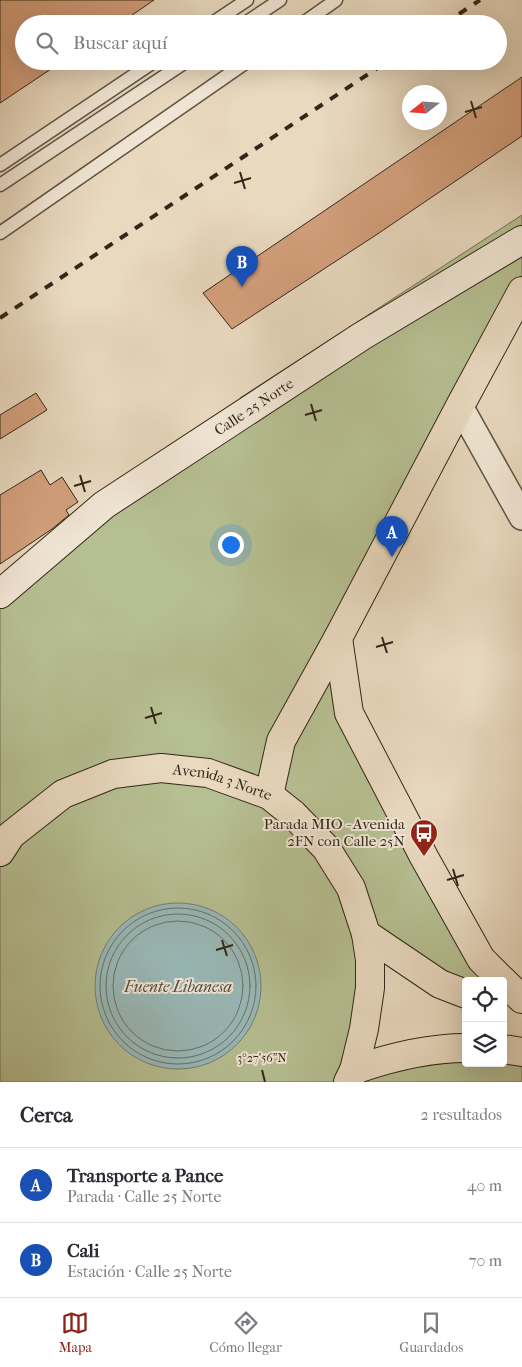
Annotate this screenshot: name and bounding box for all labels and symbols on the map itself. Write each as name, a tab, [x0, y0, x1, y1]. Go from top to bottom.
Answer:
north arrow	[402, 85, 447, 130]
pin: B	[226, 246, 258, 287]
street label: Calle 25 Norte	[211, 374, 297, 439]
pin: A	[376, 516, 408, 557]
your location	[218, 532, 244, 558]
street label: Avenida 3 Norte	[171, 760, 275, 805]
place label: Parada MIO - Avenida 2FN con Calle 25N	[264, 815, 406, 850]
bus stop icon: Parada MIO - Avenida 2FN con Calle 25N	[409, 818, 439, 857]
water label: Fuente Libanesa	[123, 977, 232, 996]
text: 3°27'56"N	[237, 1051, 287, 1065]

